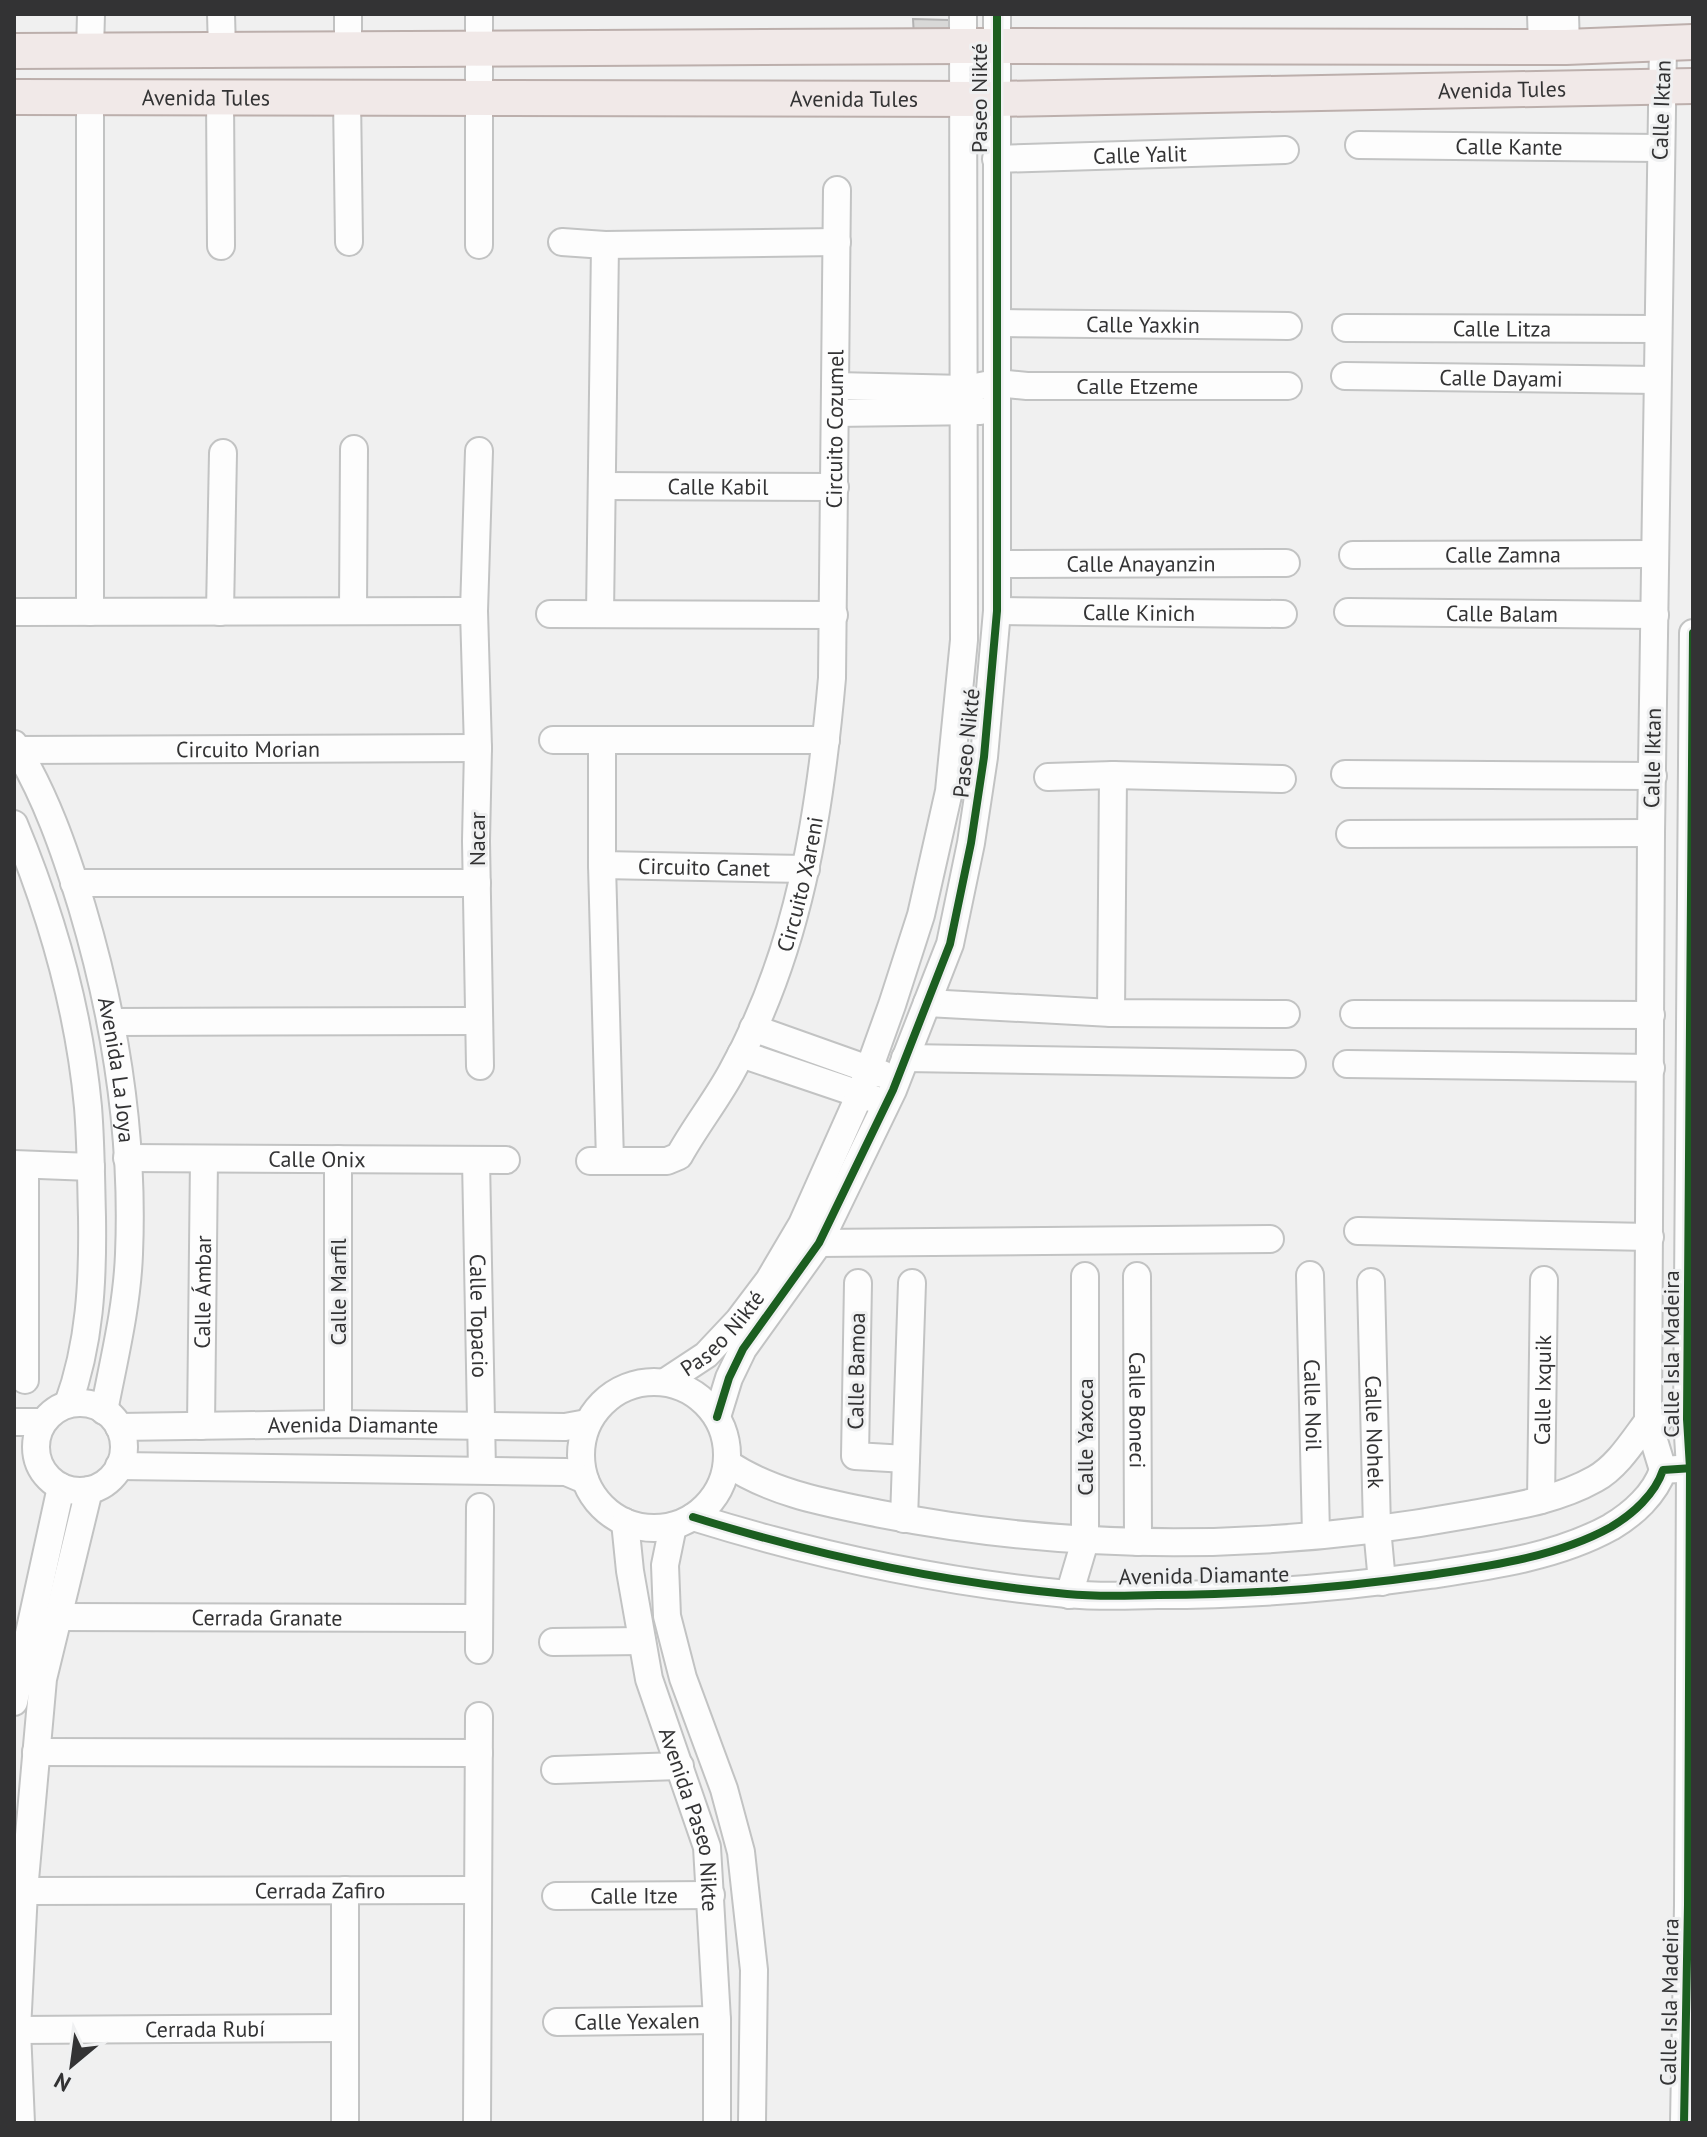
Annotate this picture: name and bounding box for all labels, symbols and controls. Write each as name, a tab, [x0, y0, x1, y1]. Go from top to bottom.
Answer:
street label: Paseo Nikté	[965, 43, 993, 153]
street label: Calle Iktan	[1645, 59, 1677, 161]
street label: Avenida Tules	[1438, 74, 1566, 105]
street label: Avenida Tules	[142, 83, 270, 112]
street label: Avenida Tules	[790, 85, 918, 113]
street label: Calle Kante	[1455, 132, 1563, 161]
street label: Calle Yalit	[1093, 139, 1188, 170]
street label: Calle Yaxkin	[1086, 310, 1200, 339]
street label: Calle Litza	[1453, 314, 1551, 343]
street label: Circuito Cozumel	[820, 349, 849, 508]
street label: Calle Dayami	[1439, 363, 1563, 393]
street label: Calle Etzeme	[1076, 372, 1198, 400]
street label: Calle Kabil	[667, 472, 769, 501]
street label: Calle Zamna	[1445, 540, 1561, 569]
street label: Calle Anayanzin	[1066, 549, 1216, 578]
street label: Calle Kinich	[1083, 598, 1195, 627]
street label: Calle Balam	[1446, 599, 1558, 628]
street label: Paseo Nikté	[946, 687, 986, 799]
street label: Calle Iktan	[1637, 708, 1667, 808]
street label: Circuito Morian	[176, 735, 320, 763]
street label: Nacar	[463, 811, 491, 866]
street label: Circuito Xareni	[770, 814, 829, 955]
street label: Circuito Canet	[638, 852, 771, 882]
street label: Avenida La Joya	[92, 994, 141, 1144]
street label: Calle Onix	[268, 1145, 366, 1173]
street label: Calle Ámbar	[188, 1235, 217, 1349]
street label: Calle Marfil	[324, 1238, 352, 1346]
street label: Calle Topacio	[464, 1254, 494, 1378]
street label: Calle Isla Madeira	[1657, 1270, 1685, 1438]
street label: Paseo Nikté	[675, 1284, 770, 1382]
street label: Calle Bamoa	[841, 1312, 871, 1430]
street label: Calle Ixquik	[1528, 1334, 1557, 1445]
street label: Calle Boneci	[1123, 1352, 1152, 1468]
street label: Calle Noil	[1298, 1359, 1328, 1452]
street label: Calle Nohek	[1359, 1375, 1390, 1489]
street label: Calle Yaxoca	[1071, 1378, 1099, 1496]
street label: Avenida Diamante	[267, 1410, 439, 1439]
street label: Avenida Diamante	[1118, 1560, 1290, 1590]
street label: Cerrada Granate	[192, 1603, 342, 1632]
street label: Avenida Paseo Nikte	[653, 1724, 725, 1912]
street label: Cerrada Zafiro	[255, 1876, 385, 1904]
street label: Calle Itze	[590, 1881, 678, 1910]
street label: Calle Isla Madeira	[1654, 1918, 1684, 2086]
street label: Calle Yexalen	[574, 2006, 700, 2036]
street label: Cerrada Rubí	[145, 2014, 265, 2043]
north arrow	[32, 2025, 112, 2105]
text: N	[49, 2067, 75, 2098]

